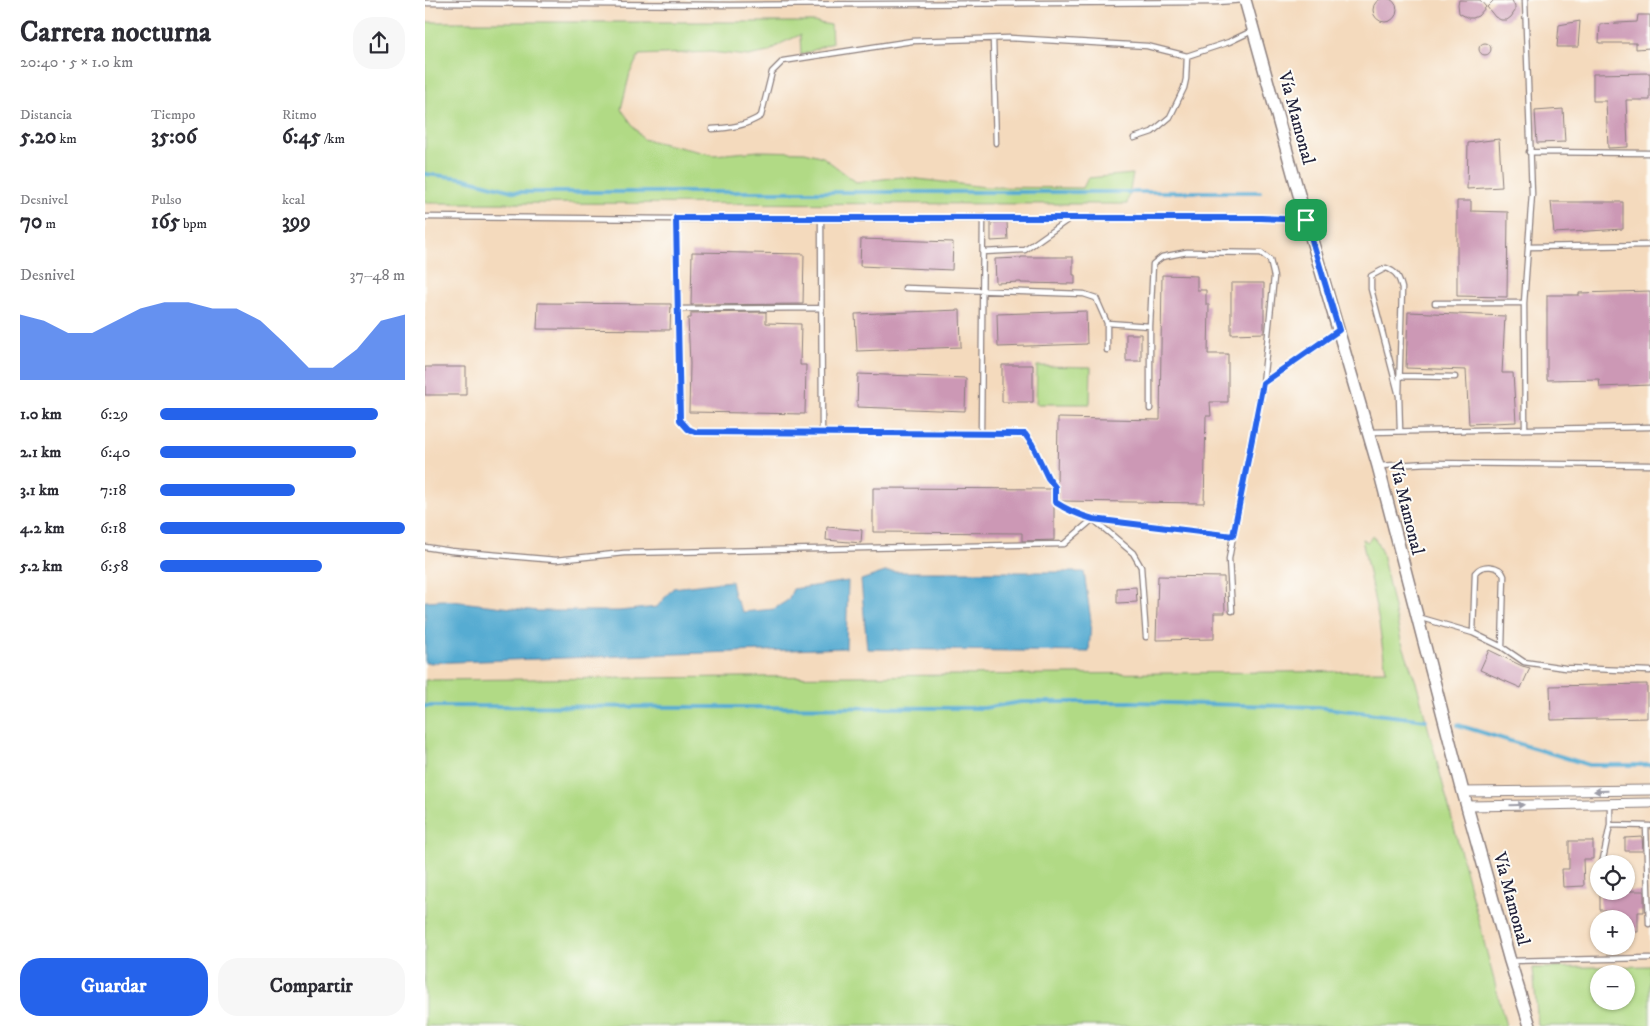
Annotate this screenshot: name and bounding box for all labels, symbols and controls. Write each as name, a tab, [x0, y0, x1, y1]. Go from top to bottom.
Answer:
text: Carrera nocturna	[20, 15, 211, 50]
button: share	[353, 17, 405, 69]
text: 20:40 · 5 × 1.0 km	[20, 52, 133, 72]
street label: Vía Mamonal	[1273, 68, 1319, 168]
text: Distancia	[20, 106, 72, 124]
text: Tiempo	[151, 106, 195, 124]
text: Ritmo	[282, 106, 317, 124]
text: 5.20	[20, 124, 56, 150]
text: 35:06	[151, 124, 197, 150]
text: 6:45	[282, 124, 321, 150]
text: km	[56, 130, 77, 148]
text: /km	[321, 130, 345, 148]
text: Desnivel	[20, 191, 68, 209]
text: Pulso	[151, 191, 182, 209]
text: kcal	[282, 191, 305, 209]
pin	[1285, 199, 1327, 241]
icon: arrive	[1292, 206, 1320, 234]
text: 70	[20, 209, 42, 235]
text: 165	[151, 209, 180, 235]
text: 399	[282, 209, 311, 235]
text: m	[42, 215, 56, 233]
text: bpm	[180, 215, 207, 233]
text: Desnivel	[20, 265, 75, 285]
text: 37–48 m	[350, 265, 405, 285]
text: 1.0 km	[20, 404, 62, 424]
text: 6:29	[100, 404, 128, 424]
text: 2.1 km	[20, 442, 61, 462]
text: 6:40	[100, 442, 130, 462]
street label: Vía Mamonal	[1383, 458, 1428, 558]
text: 3.1 km	[20, 480, 59, 500]
text: 7:18	[100, 480, 126, 500]
text: 4.2 km	[20, 518, 65, 538]
text: 6:18	[100, 518, 126, 538]
text: 5.2 km	[20, 556, 63, 576]
text: 6:58	[100, 556, 128, 576]
one-way arrow	[1593, 787, 1609, 795]
one-way arrow	[1509, 801, 1525, 809]
street label: Vía Mamonal	[1488, 849, 1534, 949]
map controls	[1590, 855, 1635, 1010]
button: locate	[1590, 855, 1635, 900]
button: +	[1590, 910, 1635, 955]
button: Guardar	[20, 958, 208, 1016]
button: Compartir	[218, 958, 405, 1016]
button: −	[1590, 965, 1635, 1010]

